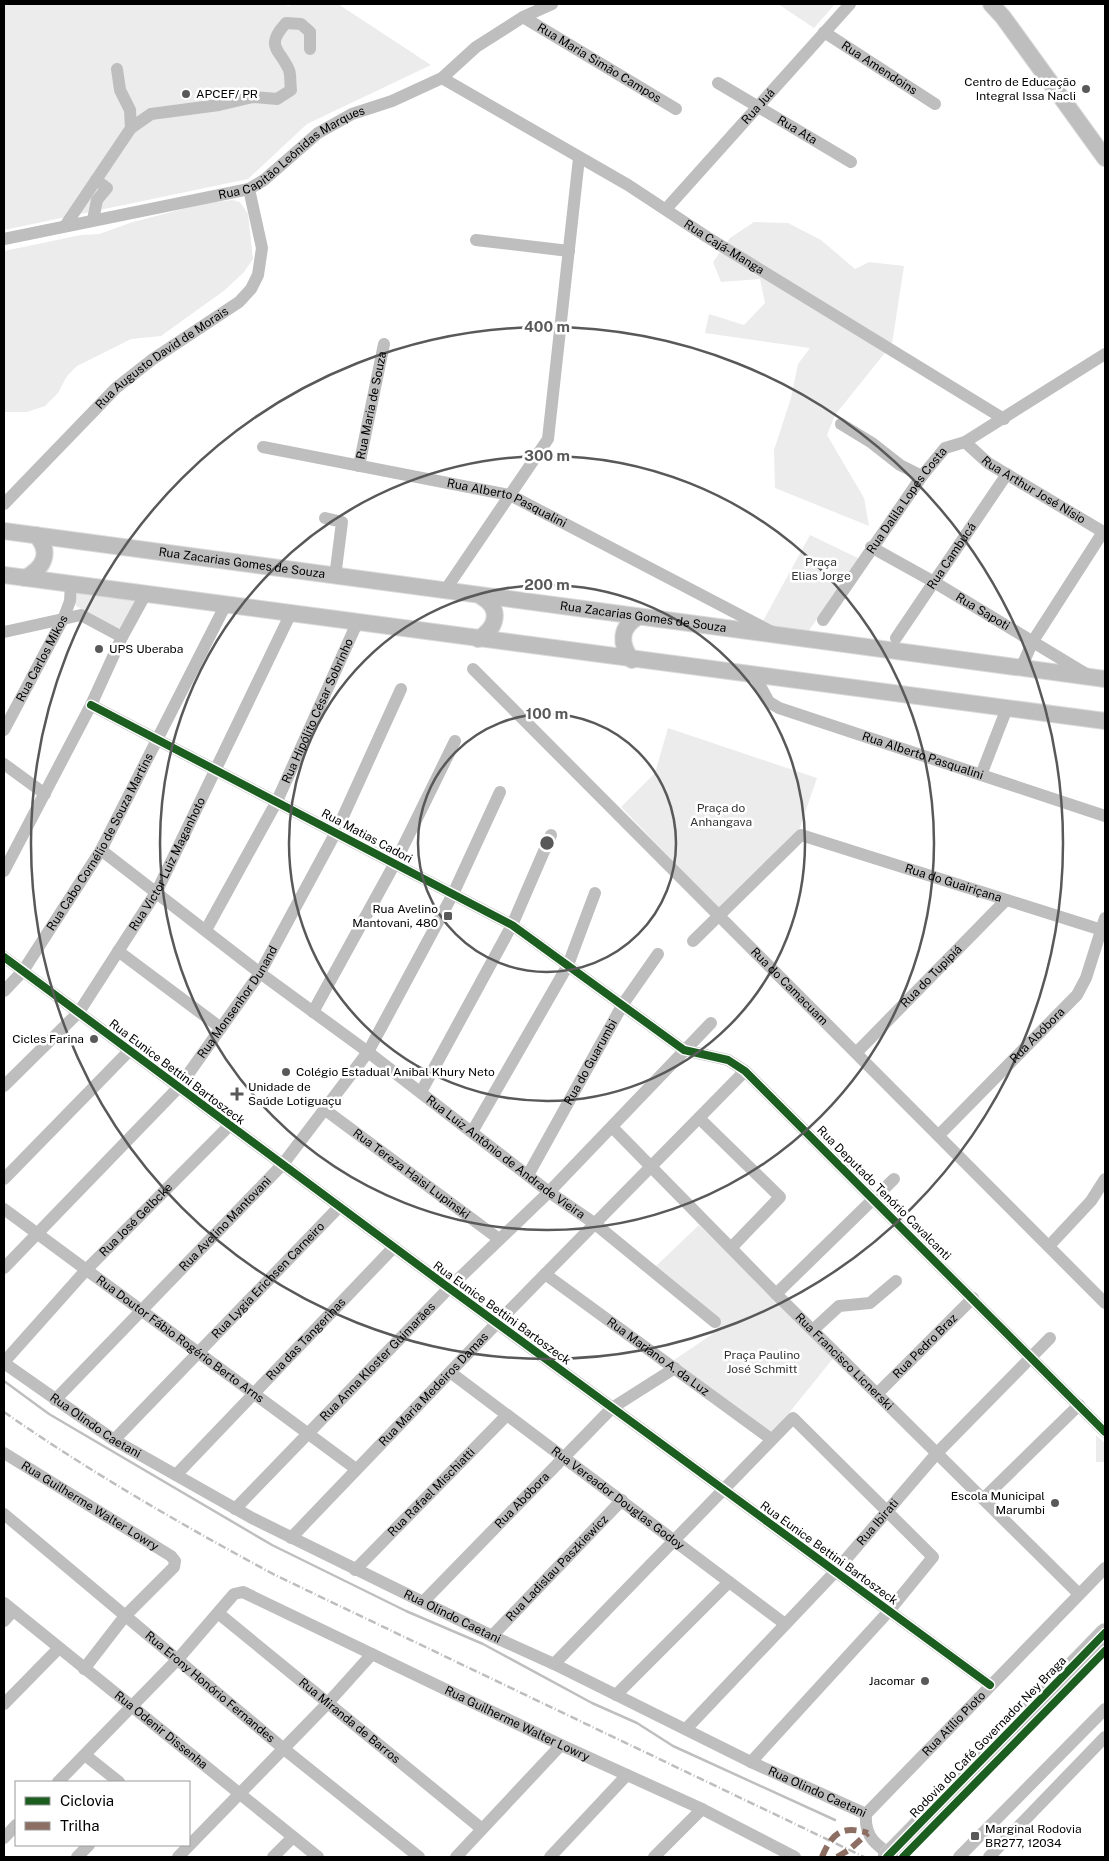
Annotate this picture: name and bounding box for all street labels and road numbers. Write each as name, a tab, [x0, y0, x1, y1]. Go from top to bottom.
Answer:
street label: Rua Maria Simão Campos	[535, 20, 664, 105]
street label: Rua Amendoins	[839, 38, 920, 98]
street label: Rua Juá	[739, 86, 778, 127]
street label: Rua Capitão Leônidas Marques	[217, 103, 367, 202]
street label: Rua Ata	[775, 113, 819, 147]
street label: Rua Cajá-Manga	[681, 217, 767, 277]
street label: Rua Augusto David de Morais	[93, 304, 231, 412]
street label: Rua Maria de Souza	[354, 350, 389, 461]
street label: Rua Dalila Lopes Costa	[864, 444, 950, 556]
street label: Rua Arthur José Nísio	[978, 453, 1088, 527]
street label: Rua Alberto Pasqualini	[446, 476, 569, 530]
street label: Rua Cambucá	[924, 520, 979, 592]
street label: Rua Zacarias Gomes de Souza	[158, 545, 326, 581]
street label: Rua Sapoti	[953, 590, 1012, 633]
street label: Rua Zacarias Gomes de Souza	[559, 599, 727, 635]
street label: Rua Carlos Mikos	[13, 613, 71, 704]
street label: Rua Hipólito César Sobrinho	[279, 636, 356, 786]
street label: Rua Alberto Pasqualini	[860, 729, 985, 782]
street label: Rua Cabo Cornélio de Souza Martins	[44, 751, 156, 933]
street label: Rua Victor Luiz Maganhoto	[126, 795, 208, 933]
street label: Rua Matias Cadori	[319, 806, 415, 866]
street label: Rua do Guairiçana	[903, 861, 1004, 905]
street label: Rua do Tupipiá	[898, 942, 965, 1010]
street label: Rua Monsenhor Dunand	[195, 943, 280, 1061]
street label: Rua do Camacuam	[748, 945, 831, 1028]
street label: Rua Abóbora	[1007, 1005, 1068, 1066]
street label: Rua Eunice Bettini Bartoszeck	[106, 1016, 248, 1128]
street label: Rua do Guarumbi	[561, 1017, 620, 1108]
street label: Rua Luiz Antônio de Andrade Vieira	[423, 1093, 588, 1222]
street label: Rua Deputado Tenório Cavalcanti	[814, 1123, 954, 1263]
street label: Rua Tereza Haisi Lupinski	[350, 1126, 473, 1222]
street label: Rua Avelino Mantovani	[176, 1174, 274, 1274]
street label: Rua José Gelbcke	[96, 1180, 175, 1259]
street label: Rua Lygia Erichsen Carneiro	[209, 1219, 328, 1341]
street label: Rua Eunice Bettini Bartoszeck	[431, 1258, 574, 1368]
street label: Rua Doutor Fábio Rogério Berto Arns	[94, 1273, 267, 1406]
street label: Rua das Tangerinas	[263, 1295, 348, 1383]
street label: Rua Anna Kloster Guimarães	[317, 1300, 438, 1424]
street label: Rua Francisco Licnerski	[792, 1310, 896, 1413]
street label: Rua Pedro Braz	[890, 1311, 960, 1381]
street label: Rua Mariano A. da Luz	[604, 1315, 712, 1399]
street label: Rua Maria Medeiros Damas	[376, 1330, 491, 1449]
street label: Rua Olindo Caetani	[47, 1390, 143, 1461]
street label: Rua Vereador Douglas Godoy	[549, 1444, 688, 1553]
street label: Rua Rafael Mischiatti	[385, 1445, 478, 1539]
street label: Rua Guilherme Walter Lowry	[19, 1458, 162, 1554]
street label: Rua Abóbora	[492, 1470, 552, 1531]
street label: Rua Ibirati	[854, 1496, 901, 1548]
street label: Rua Eunice Bettini Bartoszeck	[758, 1498, 901, 1608]
street label: Rua Ladislau Paszkiewicz	[503, 1512, 611, 1624]
street label: Rua Olindo Caetani	[402, 1587, 503, 1646]
street label: Rua Erony Honório Fernandes	[142, 1628, 278, 1745]
street label: Rodovia do Café Governador Ney Braga	[907, 1653, 1069, 1821]
street label: Rua Miranda de Barros	[296, 1675, 403, 1766]
street label: Rua Guilherme Walter Lowry	[442, 1683, 592, 1764]
street label: Rua Odenir Dissenha	[112, 1688, 210, 1772]
street label: Rua Atílio Pioto	[919, 1688, 988, 1759]
street label: Rua Olindo Caetani	[766, 1764, 869, 1820]

